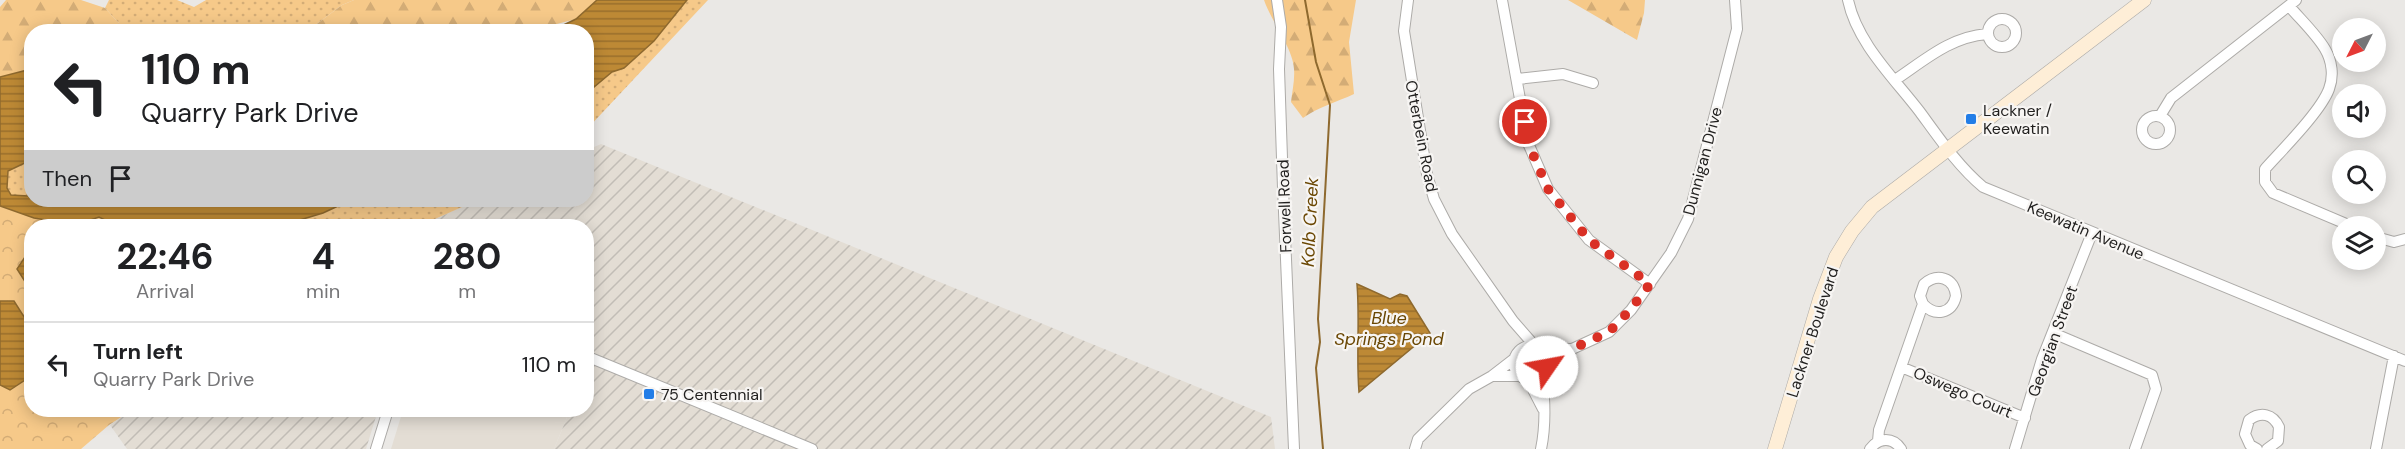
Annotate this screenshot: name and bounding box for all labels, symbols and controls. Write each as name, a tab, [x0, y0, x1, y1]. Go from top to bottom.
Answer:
north arrow	[2332, 18, 2386, 72]
map controls	[2332, 18, 2386, 270]
text: 110 m	[141, 42, 251, 97]
icon: left	[42, 48, 120, 126]
street label: Otterbein Road	[1400, 78, 1443, 194]
button: sound	[2332, 84, 2386, 138]
text: Quarry Park Drive	[141, 95, 359, 130]
pin	[1499, 96, 1550, 147]
place label: Lackner / Keewatin	[1983, 100, 2052, 139]
icon: arrive	[1508, 105, 1541, 138]
street label: Dunnigan Drive	[1678, 105, 1727, 218]
marker: Lackner / Keewatin	[1964, 112, 1978, 126]
button: search	[2332, 150, 2386, 204]
street label: Forwell Road	[1272, 159, 1297, 253]
icon: arrive	[104, 162, 137, 195]
text: Then	[42, 164, 92, 193]
water label: Kolb Creek	[1296, 176, 1324, 267]
street label: Keewatin Avenue	[2024, 196, 2147, 265]
button: layers	[2332, 216, 2386, 270]
text: 22:46	[117, 233, 214, 280]
text: 4	[311, 233, 335, 280]
text: 280	[433, 233, 501, 280]
street label: Lackner Boulevard	[1782, 264, 1843, 400]
text: Arrival	[136, 278, 194, 304]
text: min	[306, 278, 340, 304]
text: m	[458, 278, 476, 304]
street label: Georgian Street	[2023, 283, 2082, 400]
water label: Blue Springs Pond	[1334, 306, 1445, 351]
position arrow	[1515, 335, 1579, 399]
text: Turn left	[93, 337, 183, 366]
icon: left	[42, 348, 75, 381]
text: 110 m	[522, 350, 576, 379]
street label: Oswego Court	[1910, 362, 2016, 423]
text: Quarry Park Drive	[93, 366, 254, 392]
place label: 75 Centennial	[661, 384, 762, 405]
marker: 75 Centennial	[642, 387, 656, 401]

